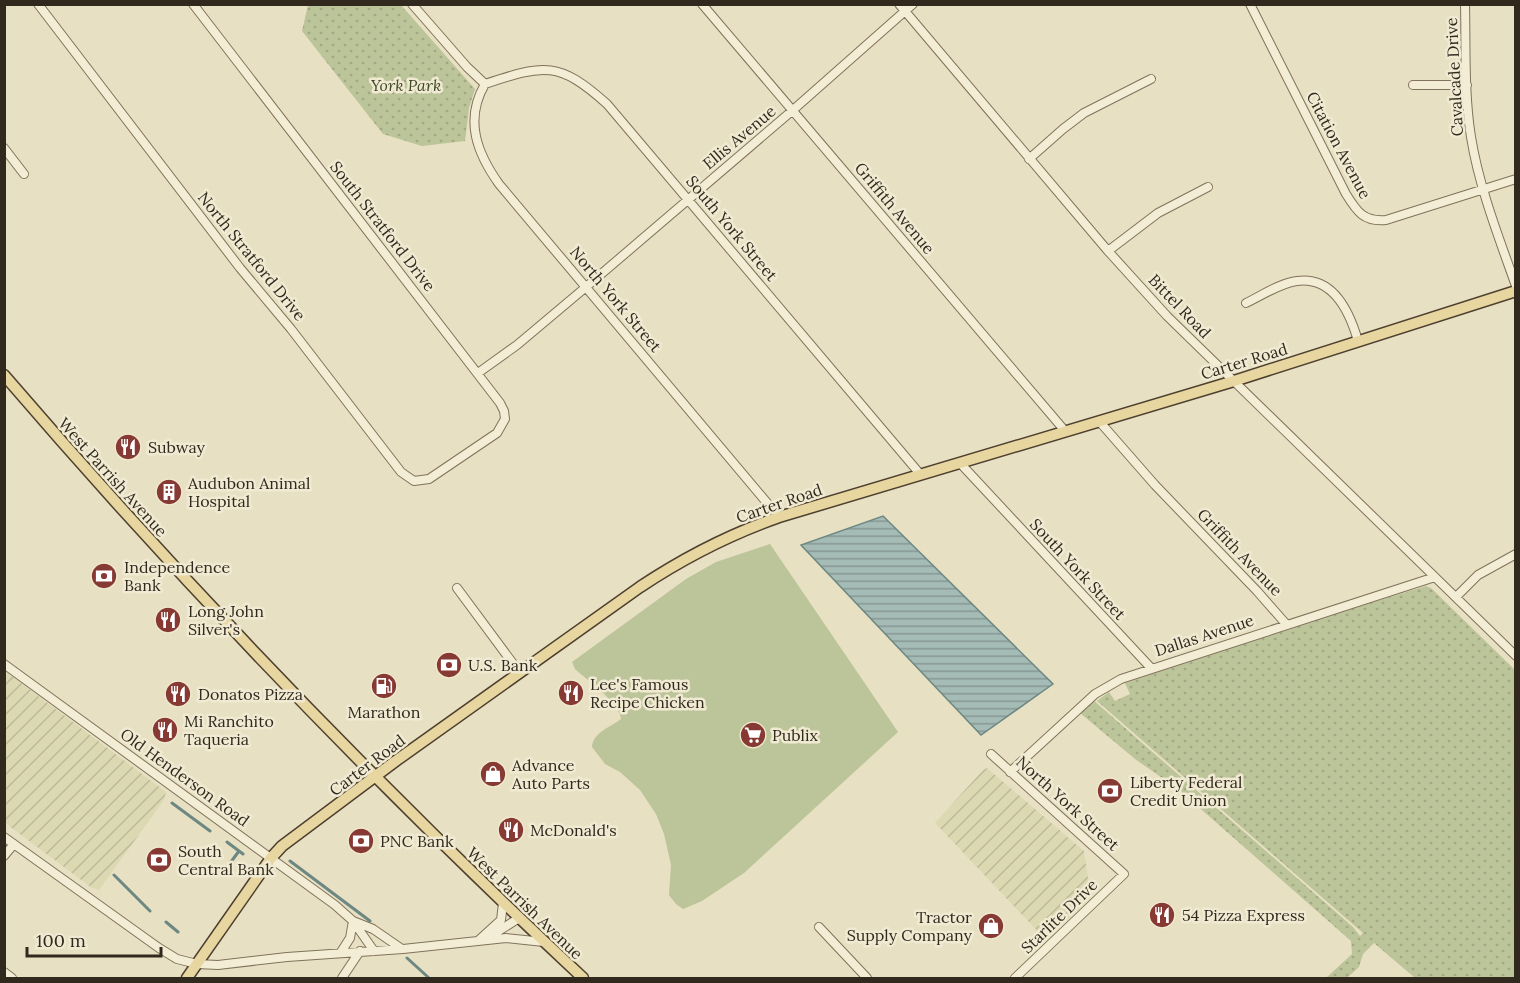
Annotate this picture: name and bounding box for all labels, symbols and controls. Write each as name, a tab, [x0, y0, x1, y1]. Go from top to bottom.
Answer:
street label: Cavalcade Drive	[1441, 17, 1467, 137]
park label: York Park	[371, 75, 441, 95]
street label: Citation Avenue	[1302, 88, 1376, 202]
street label: Ellis Avenue	[698, 101, 780, 173]
street label: South Stratford Drive	[326, 157, 440, 295]
street label: Griffith Avenue	[851, 158, 939, 258]
street label: South York Street	[682, 171, 782, 285]
street label: North Stratford Drive	[194, 188, 310, 325]
street label: North York Street	[566, 242, 667, 357]
street label: Bittel Road	[1145, 270, 1216, 343]
street label: Carter Road	[1198, 338, 1290, 384]
street label: West Parrish Avenue	[54, 413, 172, 541]
restaurant icon: Subway	[113, 432, 143, 462]
place label: Subway	[148, 437, 206, 457]
place label: Audubon Animal Hospital	[187, 473, 310, 511]
building icon: Audubon Animal Hospital	[154, 477, 184, 507]
street label: Carter Road	[733, 479, 825, 527]
street label: Griffith Avenue	[1193, 504, 1287, 600]
street label: South York Street	[1026, 514, 1131, 624]
place label: Independence Bank	[124, 557, 231, 595]
bank icon: Independence Bank	[89, 561, 119, 591]
place label: Long John Silver's	[188, 601, 264, 639]
restaurant icon: Long John Silver's	[153, 605, 183, 635]
street label: Dallas Avenue	[1152, 609, 1256, 660]
bank icon: U.S. Bank	[434, 650, 464, 680]
place label: U.S. Bank	[468, 655, 538, 675]
fuel station icon: Marathon	[369, 671, 399, 701]
place label: Lee's Famous Recipe Chicken	[590, 674, 705, 712]
restaurant icon: Lee's Famous Recipe Chicken	[556, 678, 586, 708]
restaurant icon: Donatos Pizza	[163, 679, 193, 709]
place label: Donatos Pizza	[198, 684, 303, 704]
place label: Marathon	[348, 702, 421, 722]
place label: Mi Ranchito Taqueria	[184, 711, 274, 749]
restaurant icon: Mi Ranchito Taqueria	[150, 715, 180, 745]
supermarket icon: Publix	[738, 720, 768, 750]
street label: Old Henderson Road	[117, 724, 254, 831]
place label: Publix	[772, 725, 818, 745]
street label: Carter Road	[325, 730, 409, 800]
street label: North York Street	[1012, 751, 1124, 855]
place label: Advance Auto Parts	[511, 755, 590, 793]
shop icon: Advance Auto Parts	[478, 759, 508, 789]
place label: Liberty Federal Credit Union	[1130, 772, 1242, 810]
bank icon: Liberty Federal Credit Union	[1095, 776, 1125, 806]
restaurant icon: McDonald's	[496, 815, 526, 845]
place label: McDonald's	[530, 820, 617, 840]
bank icon: PNC Bank	[346, 826, 376, 856]
place label: PNC Bank	[380, 831, 454, 851]
place label: South Central Bank	[178, 841, 274, 879]
street label: West Parrish Avenue	[463, 842, 587, 964]
bank icon: South Central Bank	[144, 845, 174, 875]
street label: Starlite Drive	[1017, 874, 1102, 957]
restaurant icon: 54 Pizza Express	[1147, 900, 1177, 930]
place label: 54 Pizza Express	[1182, 905, 1305, 925]
place label: Tractor Supply Company	[847, 907, 973, 945]
shop icon: Tractor Supply Company	[976, 911, 1006, 941]
scale bar	[27, 920, 160, 958]
text: 100 m	[36, 929, 86, 952]

